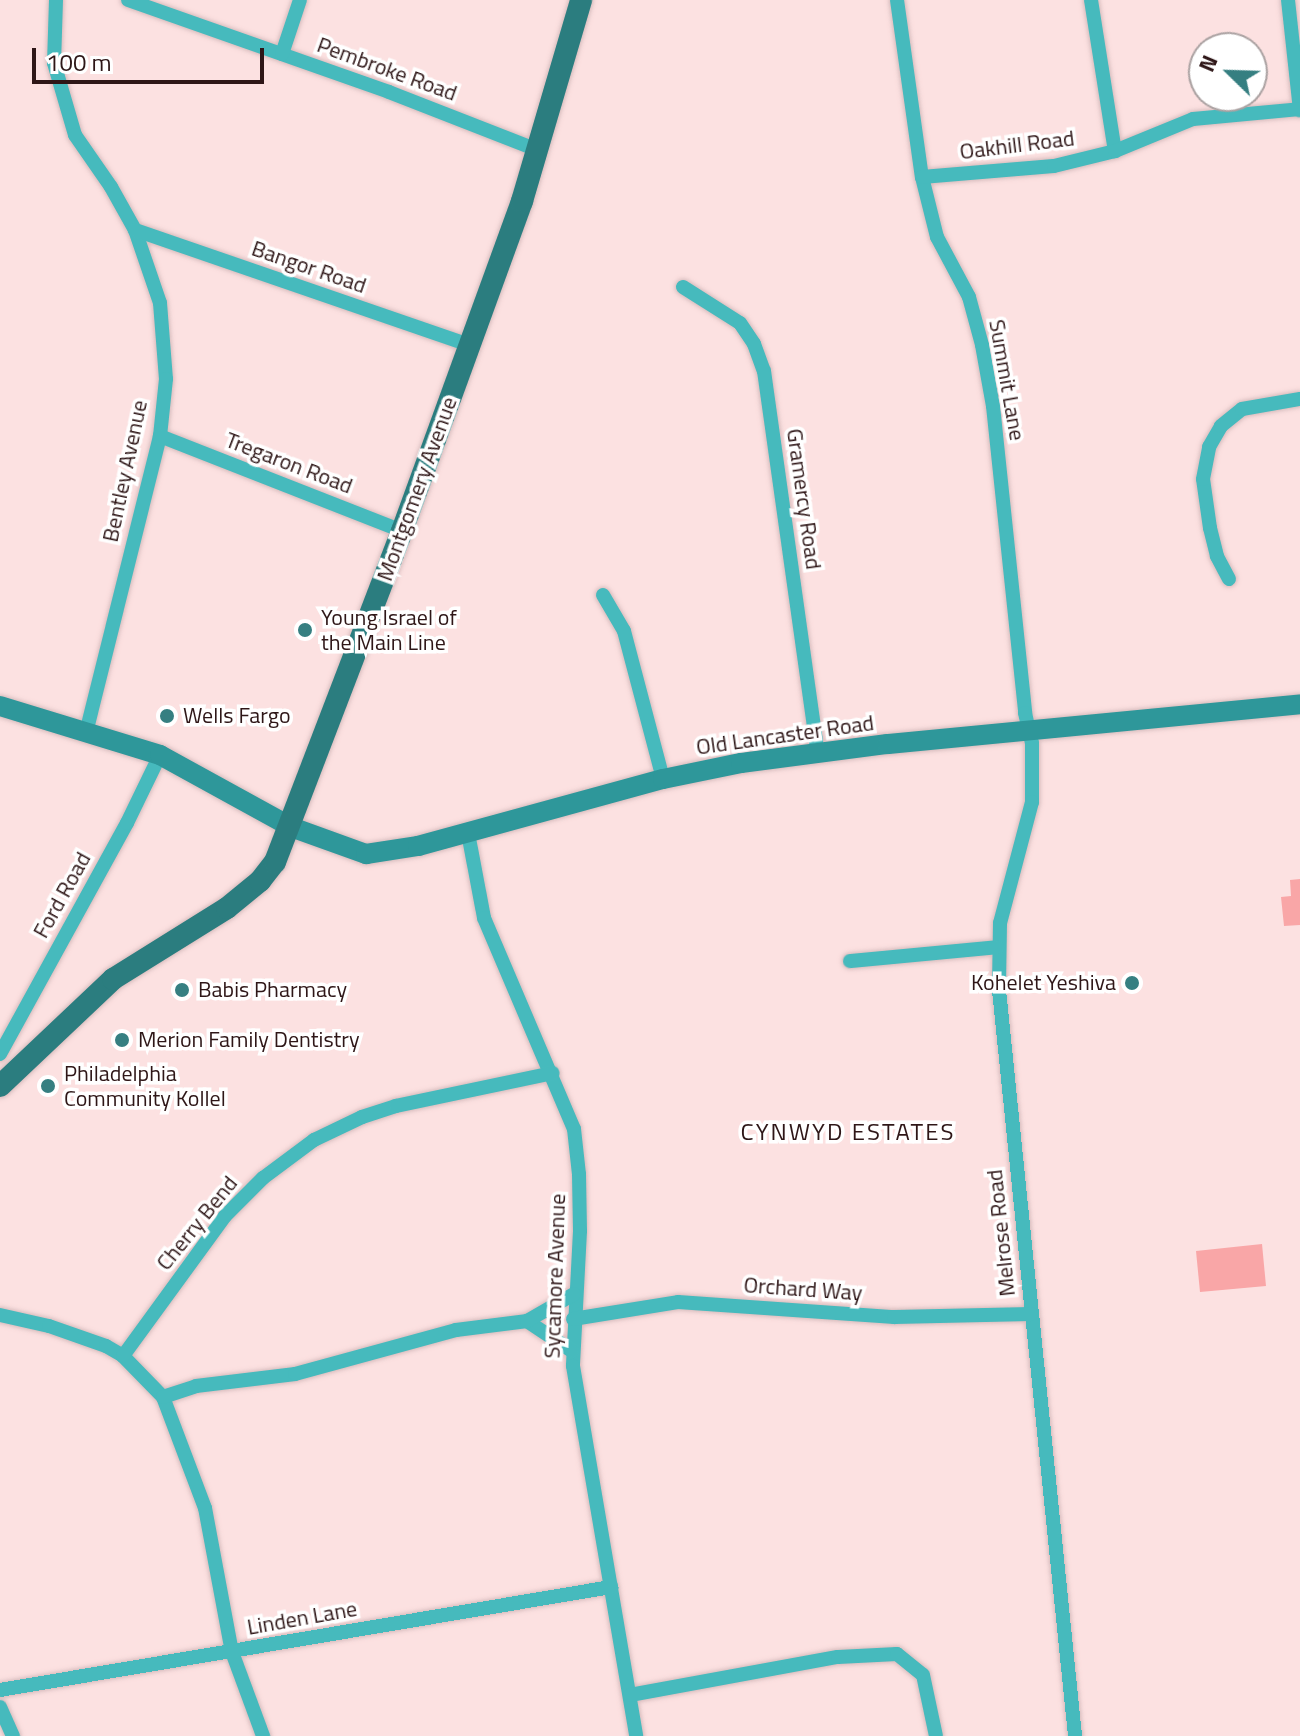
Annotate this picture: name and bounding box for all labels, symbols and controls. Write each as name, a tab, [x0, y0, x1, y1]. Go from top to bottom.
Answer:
street label: Pembroke Road	[313, 31, 461, 107]
scale bar	[36, 32, 268, 82]
north arrow	[1188, 32, 1268, 112]
text: 100 m	[46, 44, 112, 80]
text: N	[1189, 50, 1226, 77]
street label: Oakhill Road	[958, 125, 1076, 165]
street label: Bangor Road	[248, 235, 370, 299]
street label: Summit Lane	[983, 318, 1031, 442]
street label: Montgomery Avenue	[371, 393, 463, 585]
street label: Bentley Avenue	[97, 398, 153, 544]
street label: Tregaron Road	[222, 427, 356, 499]
street label: Gramercy Road	[781, 427, 827, 571]
place label: Young Israel of the Main Line	[321, 604, 457, 656]
marker: Young Israel of the Main Line	[296, 621, 314, 639]
place label: Wells Fargo	[183, 703, 291, 729]
marker: Wells Fargo	[158, 707, 176, 725]
street label: Old Lancaster Road	[694, 709, 876, 761]
street label: Ford Road	[28, 847, 96, 943]
place label: Kohelet Yeshiva	[971, 970, 1116, 996]
marker: Kohelet Yeshiva	[1123, 974, 1141, 992]
place label: Babis Pharmacy	[198, 977, 347, 1003]
marker: Babis Pharmacy	[173, 981, 191, 999]
place label: Merion Family Dentistry	[138, 1027, 360, 1053]
marker: Merion Family Dentistry	[113, 1031, 131, 1049]
place label: Philadelphia Community Kollel	[64, 1060, 226, 1112]
marker: Philadelphia Community Kollel	[39, 1077, 57, 1095]
district label: CYNWYD ESTATES	[741, 1118, 955, 1146]
street label: Melrose Road	[981, 1168, 1021, 1298]
street label: Cherry Bend	[151, 1171, 243, 1275]
street label: Sycamore Avenue	[539, 1193, 571, 1359]
street label: Orchard Way	[743, 1272, 863, 1306]
street label: Linden Lane	[245, 1595, 359, 1641]

